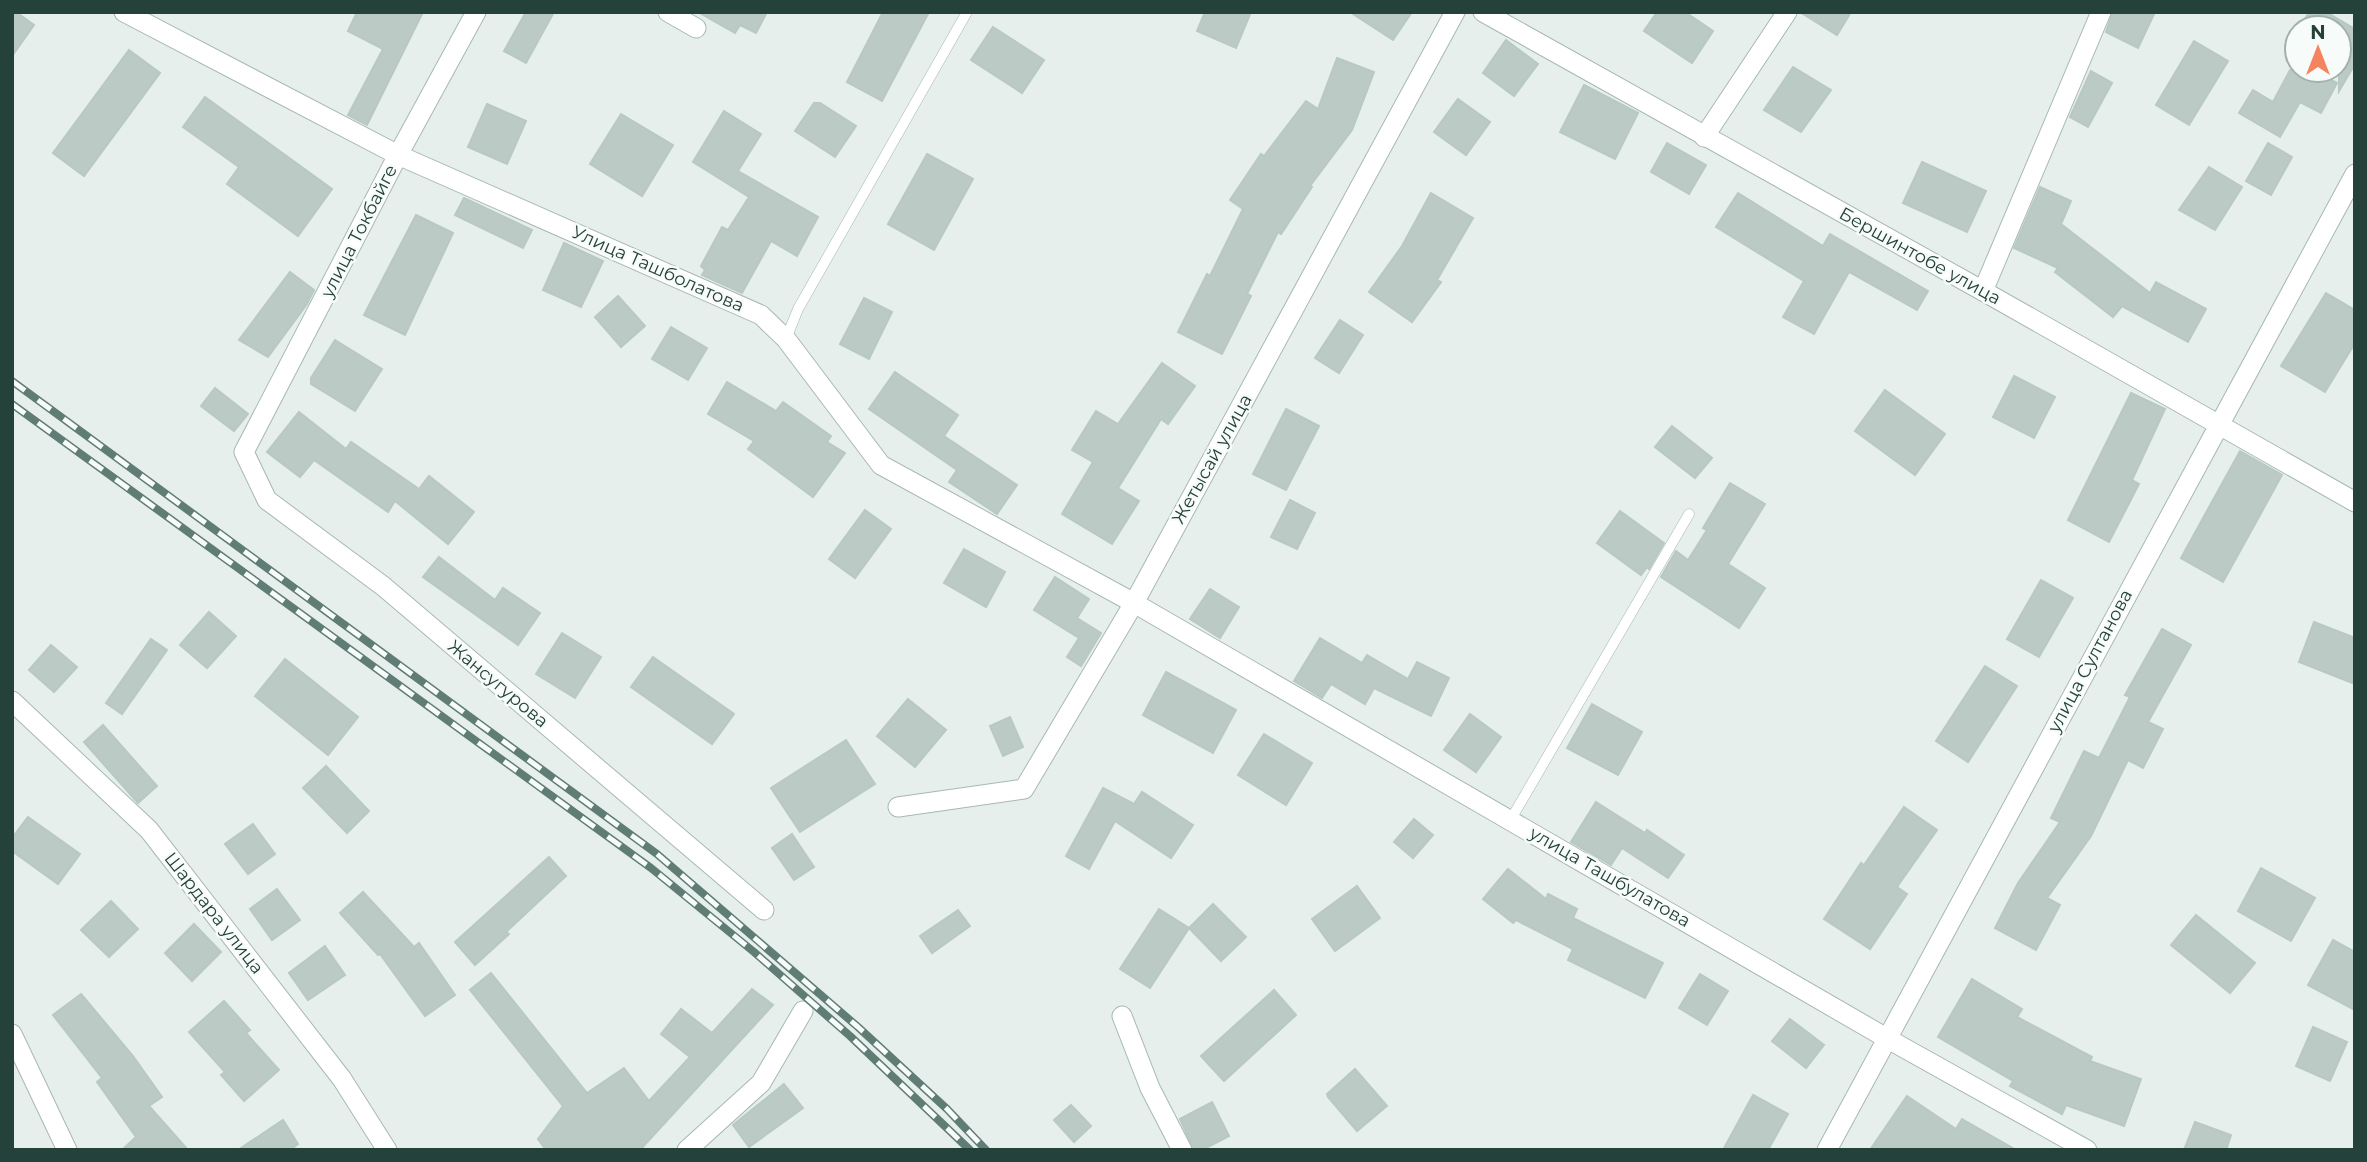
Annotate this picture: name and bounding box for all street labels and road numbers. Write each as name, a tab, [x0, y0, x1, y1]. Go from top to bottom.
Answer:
street label: улица Токбайге	[316, 161, 402, 302]
street label: Бершинтобе улица	[1835, 202, 2005, 310]
street label: Улица Ташболатова	[568, 221, 748, 317]
street label: Жетысай улица	[1167, 390, 1257, 528]
street label: улица Султанова	[2043, 586, 2137, 737]
street label: Жансугурова	[443, 636, 553, 732]
street label: улица Ташбулатова	[1525, 821, 1694, 932]
street label: Шардара улица	[160, 848, 268, 978]

